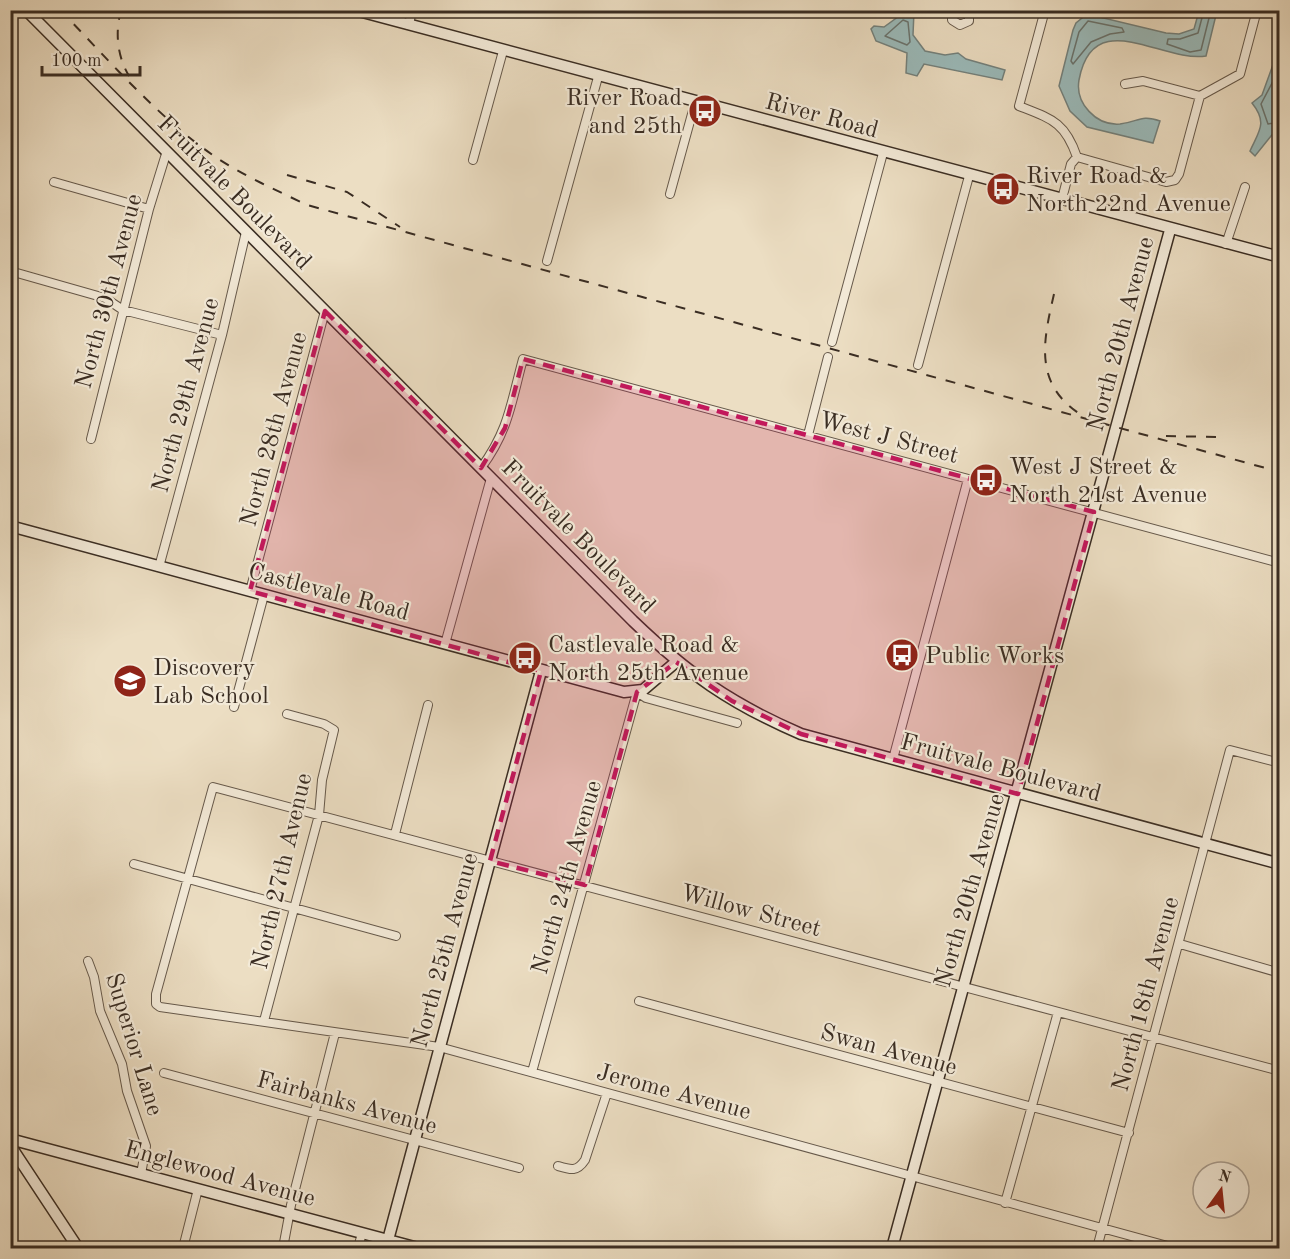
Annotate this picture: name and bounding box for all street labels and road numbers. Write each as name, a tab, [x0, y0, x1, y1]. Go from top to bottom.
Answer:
street label: River Road	[762, 90, 881, 144]
street label: Fruitvale Boulevard	[152, 112, 315, 275]
street label: North 30th Avenue	[72, 192, 147, 392]
street label: North 20th Avenue	[1084, 235, 1159, 435]
street label: North 29th Avenue	[149, 296, 224, 496]
street label: North 28th Avenue	[237, 330, 312, 530]
street label: West J Street	[816, 409, 961, 469]
street label: Fruitvale Boulevard	[496, 456, 659, 619]
street label: Castlevale Road	[245, 560, 412, 626]
street label: Fruitvale Boulevard	[898, 731, 1103, 807]
street label: North 27th Avenue	[249, 771, 317, 972]
street label: North 24th Avenue	[529, 778, 607, 977]
street label: North 20th Avenue	[932, 791, 1010, 990]
street label: North 25th Avenue	[408, 851, 483, 1051]
street label: Willow Street	[678, 882, 823, 942]
street label: North 18th Avenue	[1109, 895, 1184, 1095]
street label: Superior Lane	[100, 970, 166, 1119]
street label: Swan Avenue	[818, 1021, 959, 1081]
street label: Jerome Avenue	[594, 1061, 753, 1125]
street label: Fairbanks Avenue	[254, 1068, 439, 1140]
street label: Englewood Avenue	[121, 1138, 318, 1212]

